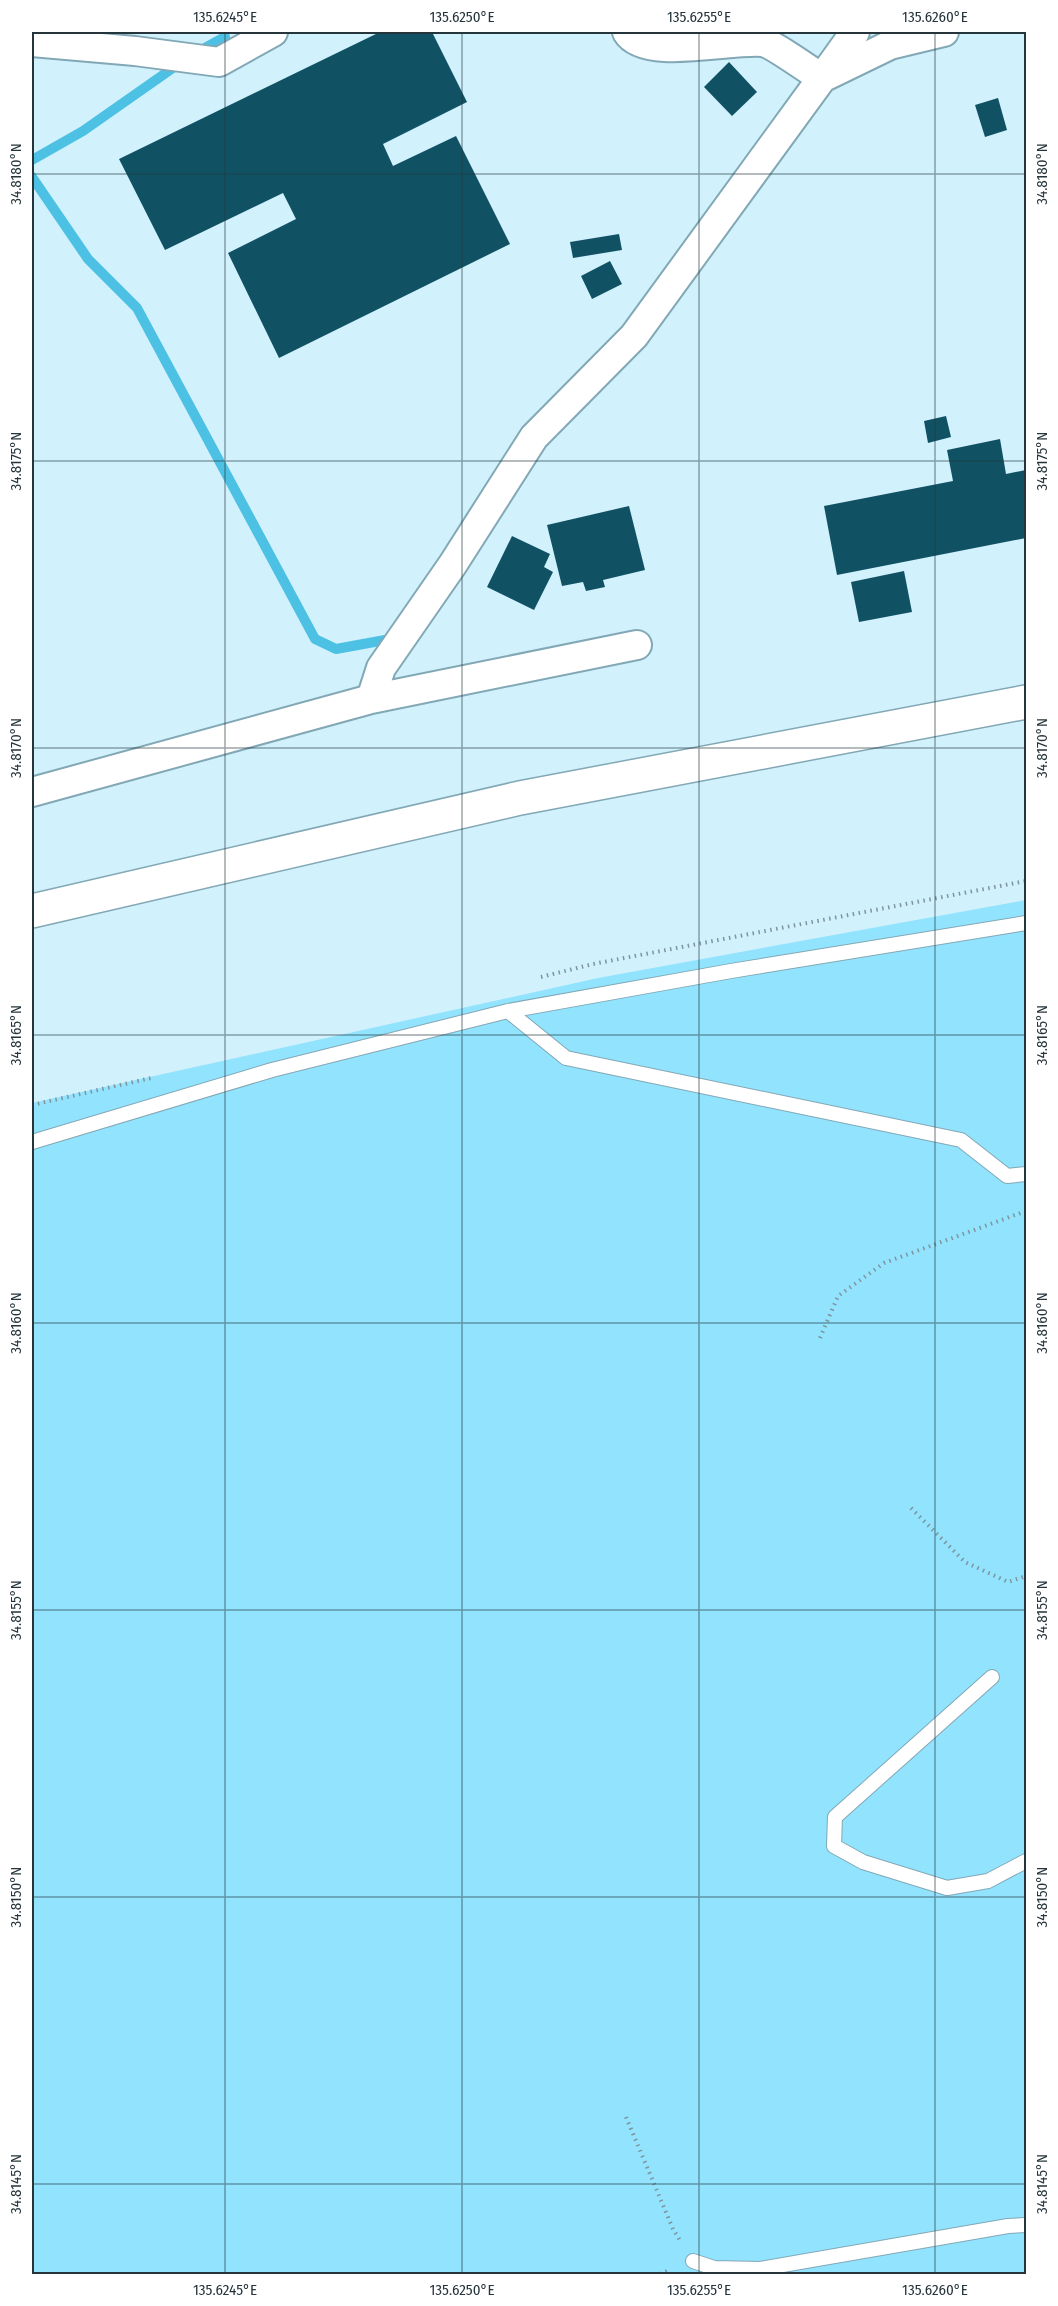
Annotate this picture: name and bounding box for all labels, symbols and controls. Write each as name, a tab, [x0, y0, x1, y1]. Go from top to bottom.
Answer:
text: 135.6245°E	[193, 8, 257, 26]
text: 135.6250°E	[429, 8, 495, 26]
text: 135.6255°E	[667, 8, 731, 26]
text: 135.6260°E	[902, 8, 968, 26]
text: 34.8180°N	[7, 143, 25, 205]
text: 34.8180°N	[1033, 143, 1051, 205]
text: 34.8175°N	[7, 432, 25, 490]
text: 34.8175°N	[1033, 432, 1051, 490]
text: 34.8170°N	[7, 718, 25, 778]
text: 34.8170°N	[1033, 718, 1051, 778]
text: 34.8165°N	[7, 1005, 25, 1065]
text: 34.8165°N	[1033, 1005, 1051, 1065]
text: 34.8160°N	[7, 1292, 25, 1354]
text: 34.8160°N	[1033, 1292, 1051, 1354]
text: 34.8155°N	[7, 1580, 25, 1640]
text: 34.8155°N	[1033, 1580, 1051, 1640]
text: 34.8150°N	[7, 1867, 25, 1927]
text: 34.8150°N	[1033, 1867, 1051, 1927]
text: 34.8145°N	[7, 2154, 25, 2214]
text: 34.8145°N	[1033, 2154, 1051, 2214]
text: 135.6245°E	[193, 2281, 257, 2299]
text: 135.6250°E	[429, 2281, 495, 2299]
text: 135.6255°E	[667, 2281, 731, 2299]
text: 135.6260°E	[902, 2281, 968, 2299]

